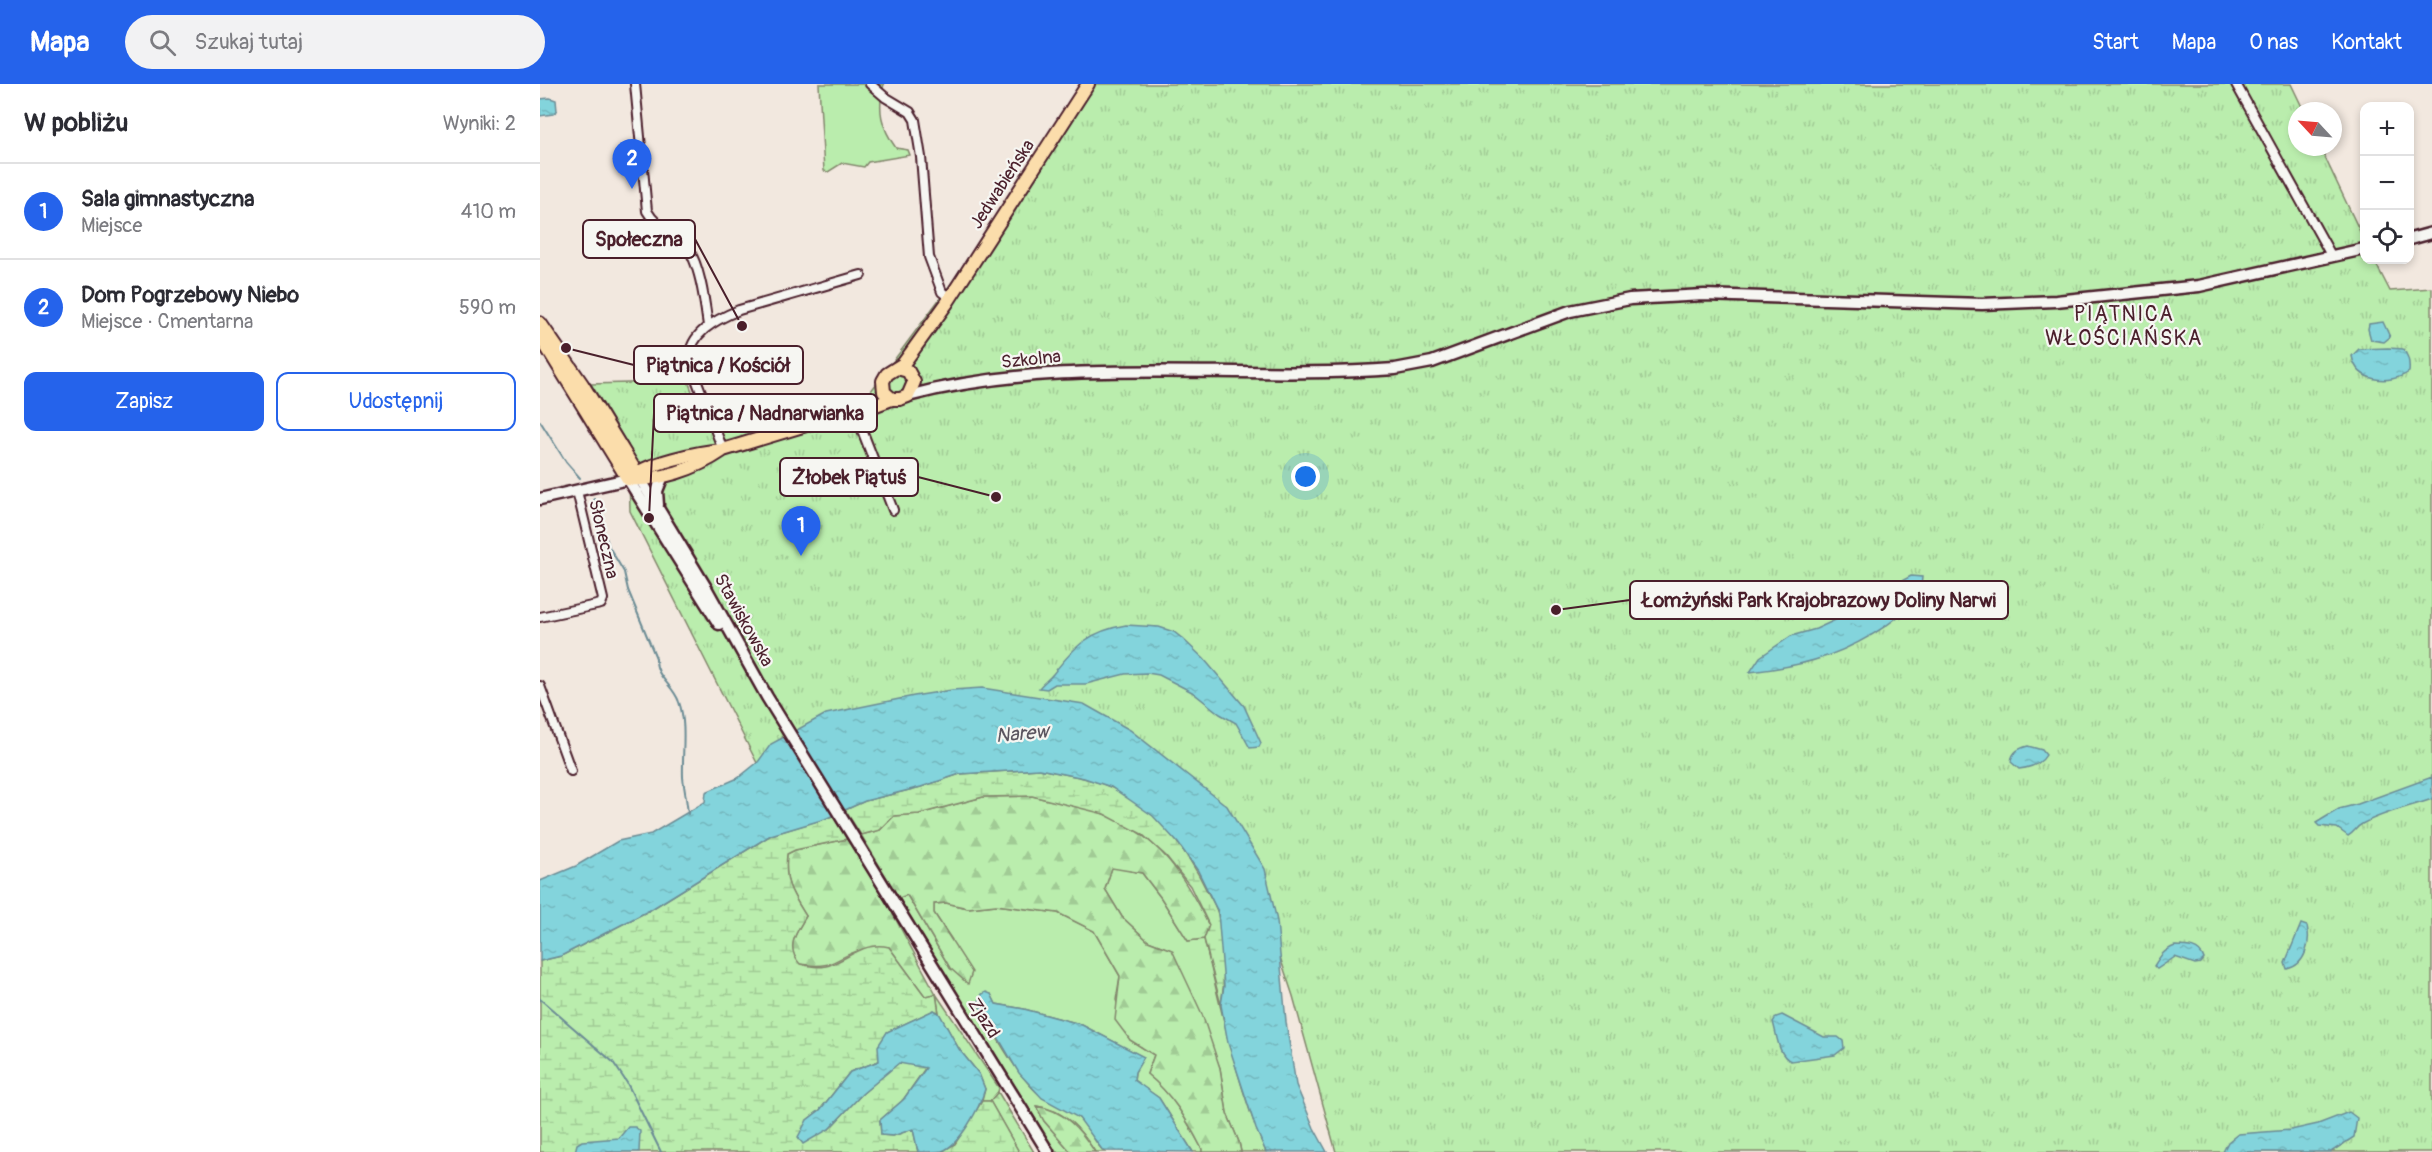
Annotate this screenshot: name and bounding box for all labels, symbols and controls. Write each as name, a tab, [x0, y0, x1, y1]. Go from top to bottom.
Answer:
search box	[125, 15, 545, 69]
text: Mapa	[30, 25, 89, 60]
icon: search	[146, 26, 179, 59]
text: Szukaj tutaj	[194, 28, 303, 56]
text: Start	[2092, 29, 2139, 56]
text: Mapa	[2172, 29, 2216, 56]
text: O nas	[2249, 29, 2298, 56]
text: Kontakt	[2331, 29, 2402, 56]
north arrow	[2288, 102, 2342, 156]
map controls	[2360, 102, 2414, 264]
button: +	[2360, 102, 2414, 156]
text: W pobliżu	[24, 107, 128, 139]
text: Wyniki: 2	[443, 111, 516, 136]
street label: Jedwabieńska	[965, 135, 1040, 233]
pin: 2	[612, 140, 652, 189]
button: −	[2360, 156, 2414, 210]
text: Sala gimnastyczna	[81, 185, 254, 213]
text: 1	[40, 199, 47, 224]
text: 410 m	[461, 199, 516, 224]
button: locate	[2360, 210, 2414, 264]
text: Miejsce	[81, 213, 142, 238]
callout: Społeczna	[583, 220, 695, 258]
text: Społeczna	[595, 227, 683, 252]
text: Dom Pogrzebowy Niebo	[81, 281, 299, 309]
text: 2	[38, 295, 49, 320]
text: 590 m	[459, 295, 516, 320]
district label: PIĄTNICA WŁOŚCIAŃSKA	[2045, 301, 2203, 352]
text: Miejsce · Cmentarna	[81, 309, 253, 334]
street label: Szkolna	[1000, 345, 1062, 374]
callout: Piątnica / Kościół	[634, 346, 803, 384]
text: Piątnica / Kościół	[646, 353, 791, 378]
button: Zapisz	[24, 372, 264, 431]
button: Udostępnij	[276, 372, 516, 431]
callout: Piątnica / Nadnarwianka	[654, 394, 877, 432]
text: Piątnica / Nadnarwianka	[666, 401, 864, 426]
callout: Żłobek Piątuś	[780, 458, 918, 496]
your location	[1291, 462, 1320, 491]
text: Żłobek Piątuś	[792, 465, 906, 490]
street label: Słoneczna	[583, 497, 624, 581]
pin: 1	[782, 506, 820, 556]
street label: Stawiskowska	[709, 570, 778, 671]
callout: Łomżyński Park Krajobrazowy Doliny Narwi	[1630, 581, 2008, 619]
text: Łomżyński Park Krajobrazowy Doliny Narwi	[1640, 588, 1996, 613]
water label: Narew	[995, 718, 1053, 748]
street label: Zjazd	[962, 994, 1005, 1043]

